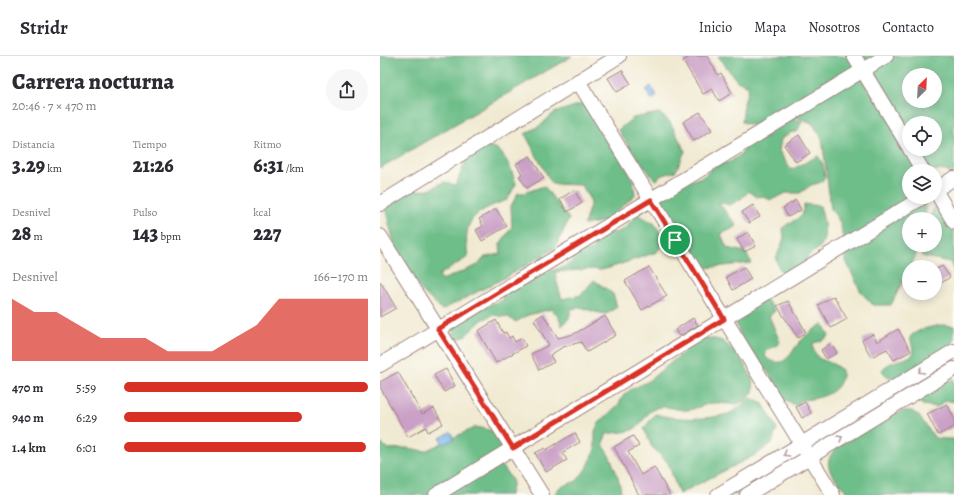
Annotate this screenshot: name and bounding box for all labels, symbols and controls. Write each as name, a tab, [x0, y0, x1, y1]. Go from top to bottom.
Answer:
text: Stridr	[20, 15, 68, 41]
text: Inicio	[699, 18, 732, 37]
text: Mapa	[754, 18, 786, 37]
text: Nosotros	[808, 18, 860, 37]
text: Contacto	[882, 18, 934, 37]
text: Carrera nocturna	[12, 67, 174, 97]
north arrow	[902, 68, 942, 108]
map controls	[902, 68, 942, 300]
button: share	[326, 69, 368, 111]
text: 20:46 · 7 × 470 m	[12, 97, 97, 114]
button: locate	[902, 116, 942, 156]
text: Distancia	[12, 137, 55, 152]
text: Tiempo	[133, 137, 167, 152]
text: Ritmo	[253, 137, 281, 152]
text: 3.29	[12, 152, 45, 179]
text: 21:26	[133, 152, 174, 179]
text: 6:31	[253, 152, 284, 179]
text: km	[45, 161, 62, 176]
text: /km	[284, 161, 304, 176]
button: layers	[902, 164, 942, 204]
text: Desnivel	[12, 205, 51, 220]
text: Pulso	[133, 205, 157, 220]
text: kcal	[253, 205, 271, 220]
button: +	[902, 212, 942, 252]
text: 28	[12, 220, 31, 247]
text: 143	[133, 220, 158, 247]
text: 227	[253, 220, 281, 247]
pin	[658, 223, 692, 257]
text: m	[31, 229, 43, 244]
text: bpm	[158, 229, 181, 244]
icon: arrive	[664, 229, 686, 251]
button: −	[902, 260, 942, 300]
text: Desnivel	[12, 268, 58, 285]
text: 166–170 m	[313, 268, 368, 285]
one-way arrow	[918, 367, 925, 374]
text: 470 m	[12, 379, 43, 396]
text: 5:59	[76, 379, 96, 396]
text: 940 m	[12, 409, 44, 426]
text: 6:29	[76, 409, 97, 426]
one-way arrow	[836, 436, 843, 443]
text: 1.4 km	[12, 439, 46, 456]
text: 6:01	[76, 439, 96, 456]
one-way arrow	[783, 449, 790, 456]

